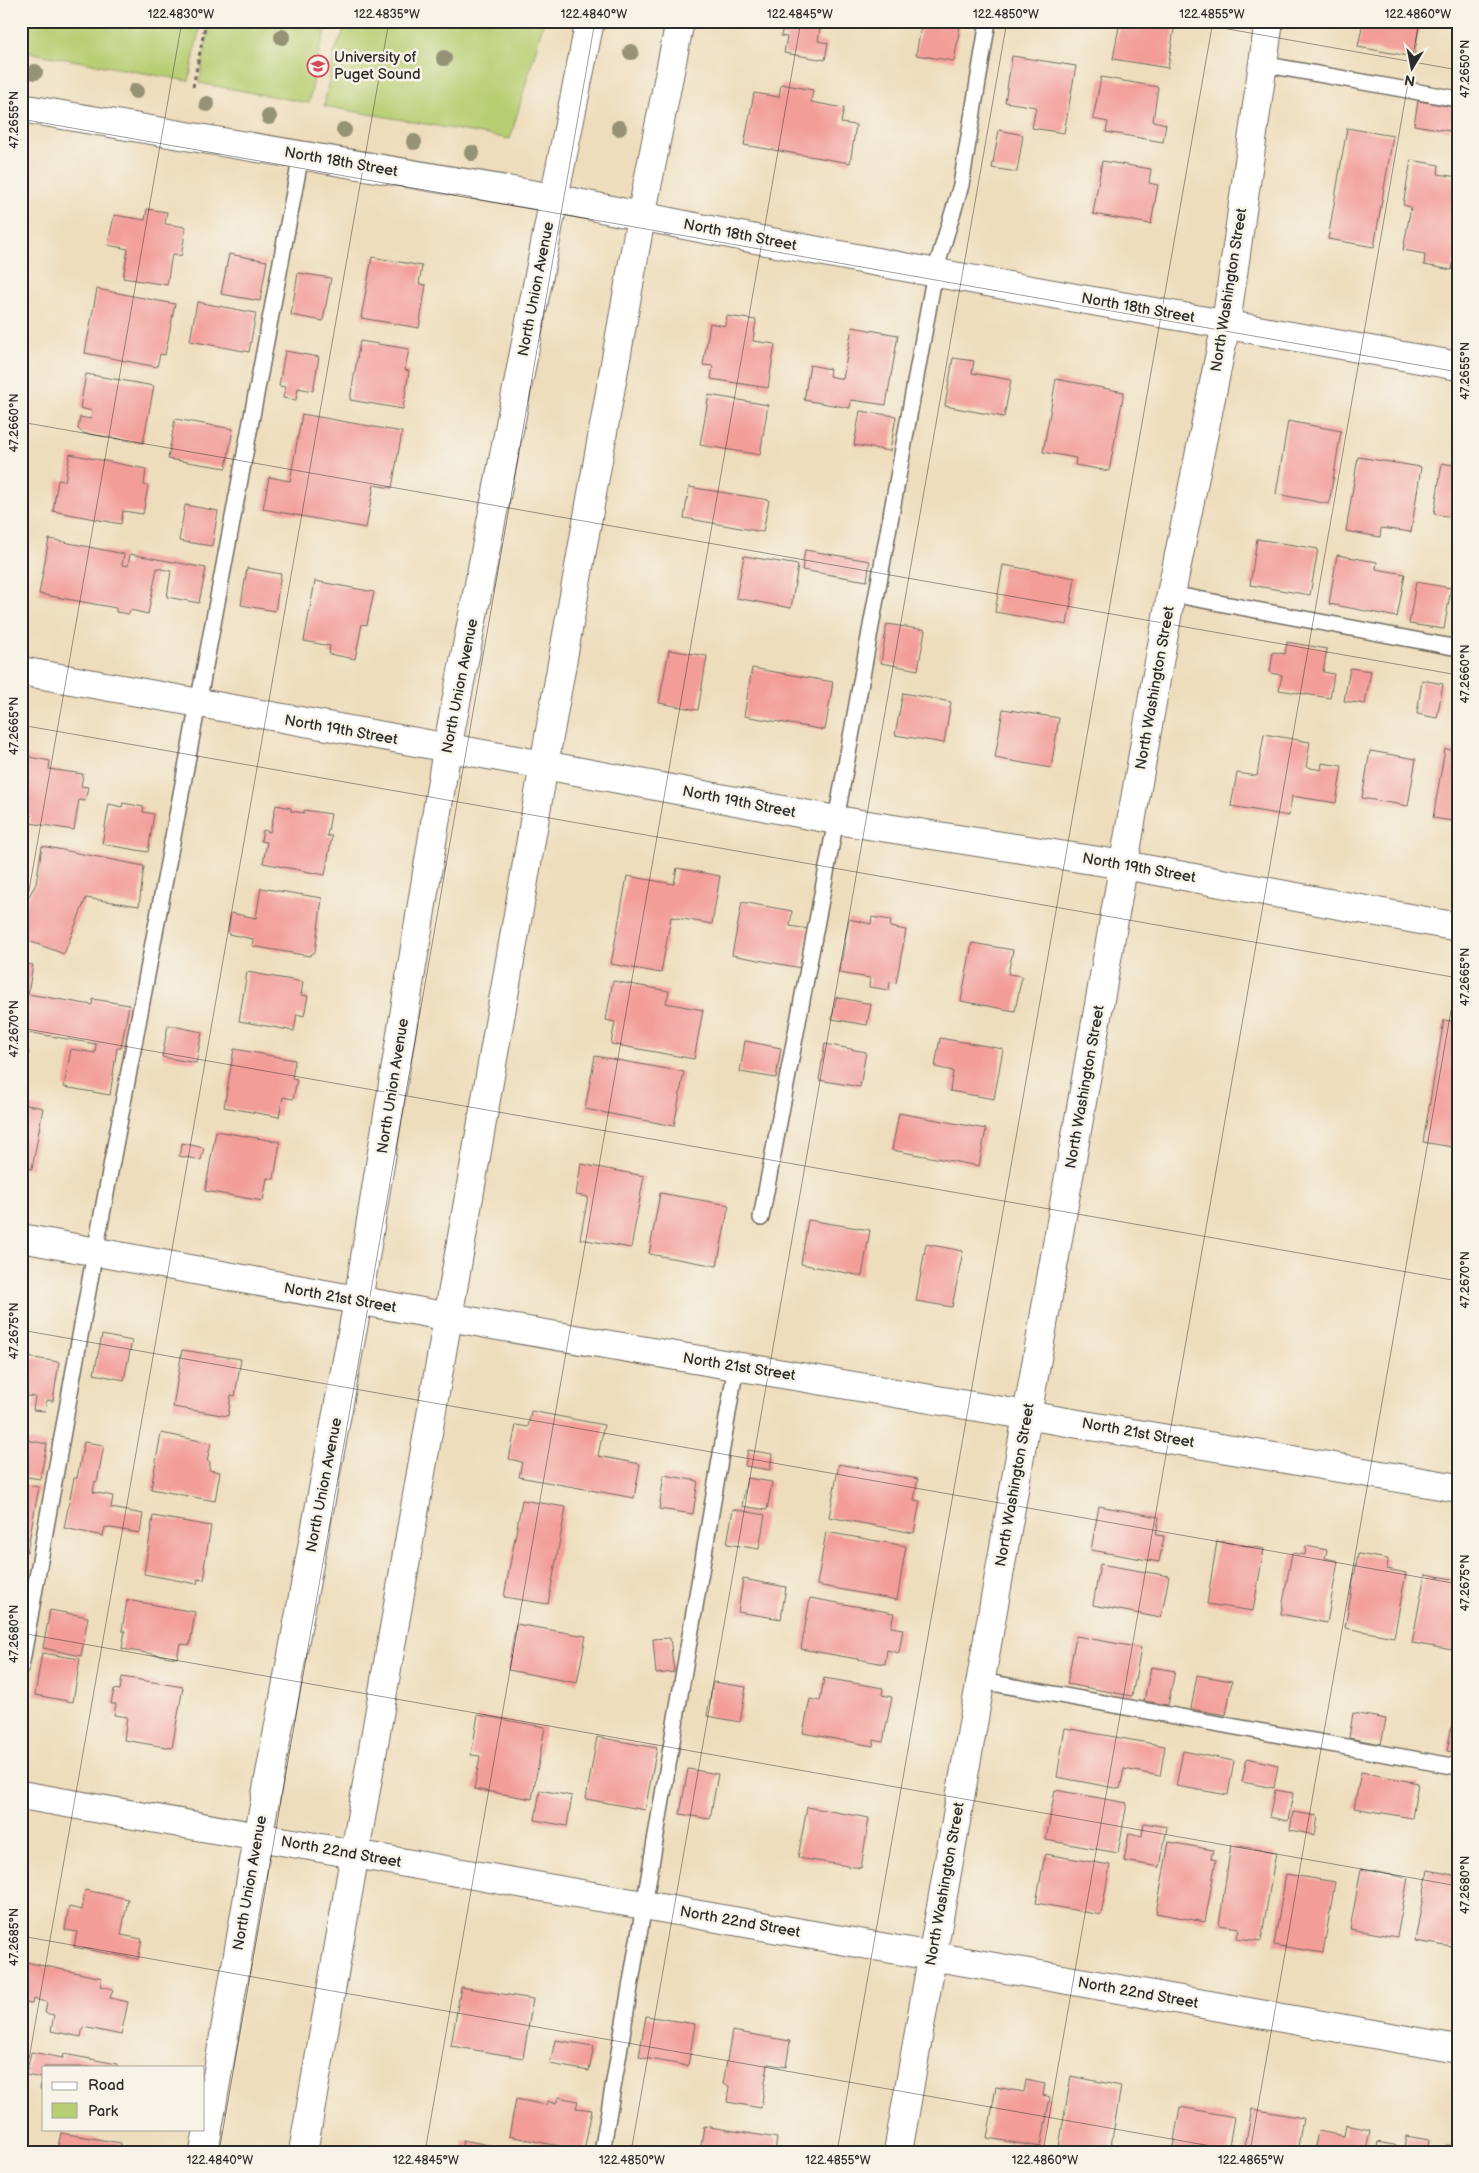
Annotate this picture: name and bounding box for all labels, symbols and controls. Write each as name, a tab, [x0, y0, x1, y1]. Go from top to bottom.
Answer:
text: 122.4830°W	[148, 7, 214, 22]
text: 122.4835°W	[354, 7, 420, 22]
text: 122.4840°W	[561, 7, 627, 22]
text: 122.4845°W	[767, 7, 833, 22]
text: 122.4850°W	[973, 7, 1039, 22]
text: 122.4855°W	[1179, 7, 1245, 22]
text: 122.4860°W	[1385, 7, 1451, 22]
text: 47.2650°N	[1458, 40, 1473, 98]
north arrow	[1386, 42, 1436, 92]
place label: University of Puget Sound	[334, 48, 421, 84]
school or university icon: University of Puget Sound	[306, 54, 330, 78]
text: N	[1403, 71, 1416, 90]
text: 47.2655°N	[7, 91, 22, 149]
street label: North 18th Street	[283, 143, 400, 181]
street label: North Washington Street	[1207, 206, 1251, 373]
street label: North 18th Street	[682, 215, 799, 255]
street label: North Union Avenue	[514, 220, 558, 358]
street label: North 18th Street	[1080, 289, 1197, 327]
text: 47.2655°N	[1458, 342, 1473, 400]
text: 47.2660°N	[7, 394, 22, 452]
street label: North Washington Street	[1131, 604, 1179, 771]
street label: North Union Avenue	[438, 617, 482, 755]
text: 47.2660°N	[1458, 645, 1473, 703]
text: 47.2665°N	[7, 697, 22, 755]
street label: North 19th Street	[283, 711, 399, 749]
street label: North 19th Street	[681, 782, 797, 822]
street label: North 19th Street	[1081, 849, 1197, 887]
text: 47.2665°N	[1458, 948, 1473, 1006]
text: 47.2670°N	[7, 1000, 22, 1058]
street label: North Washington Street	[1061, 1003, 1109, 1170]
street label: North Union Avenue	[373, 1017, 413, 1155]
text: 47.2670°N	[1458, 1251, 1473, 1309]
street label: North 21st Street	[282, 1279, 398, 1317]
text: 47.2675°N	[7, 1302, 22, 1360]
street label: North 21st Street	[681, 1349, 797, 1385]
street label: North Washington Street	[991, 1401, 1039, 1568]
street label: North 21st Street	[1080, 1414, 1196, 1452]
street label: North Union Avenue	[302, 1416, 346, 1554]
text: 47.2675°N	[1458, 1554, 1473, 1612]
text: 47.2680°N	[7, 1605, 22, 1663]
street label: North Washington Street	[921, 1800, 969, 1967]
street label: North Union Avenue	[229, 1814, 271, 1952]
street label: North 22nd Street	[279, 1832, 403, 1872]
text: 47.2680°N	[1458, 1856, 1473, 1914]
street label: North 22nd Street	[678, 1902, 802, 1942]
text: 47.2685°N	[7, 1908, 22, 1966]
street label: North 22nd Street	[1076, 1973, 1200, 2013]
legend	[42, 2066, 205, 2130]
text: Road	[88, 2076, 124, 2095]
text: Park	[88, 2102, 119, 2121]
text: 122.4840°W	[187, 2153, 253, 2168]
text: 122.4845°W	[393, 2153, 459, 2168]
text: 122.4850°W	[599, 2153, 665, 2168]
text: 122.4855°W	[805, 2153, 871, 2168]
text: 122.4860°W	[1012, 2153, 1078, 2168]
text: 122.4865°W	[1218, 2153, 1284, 2168]

